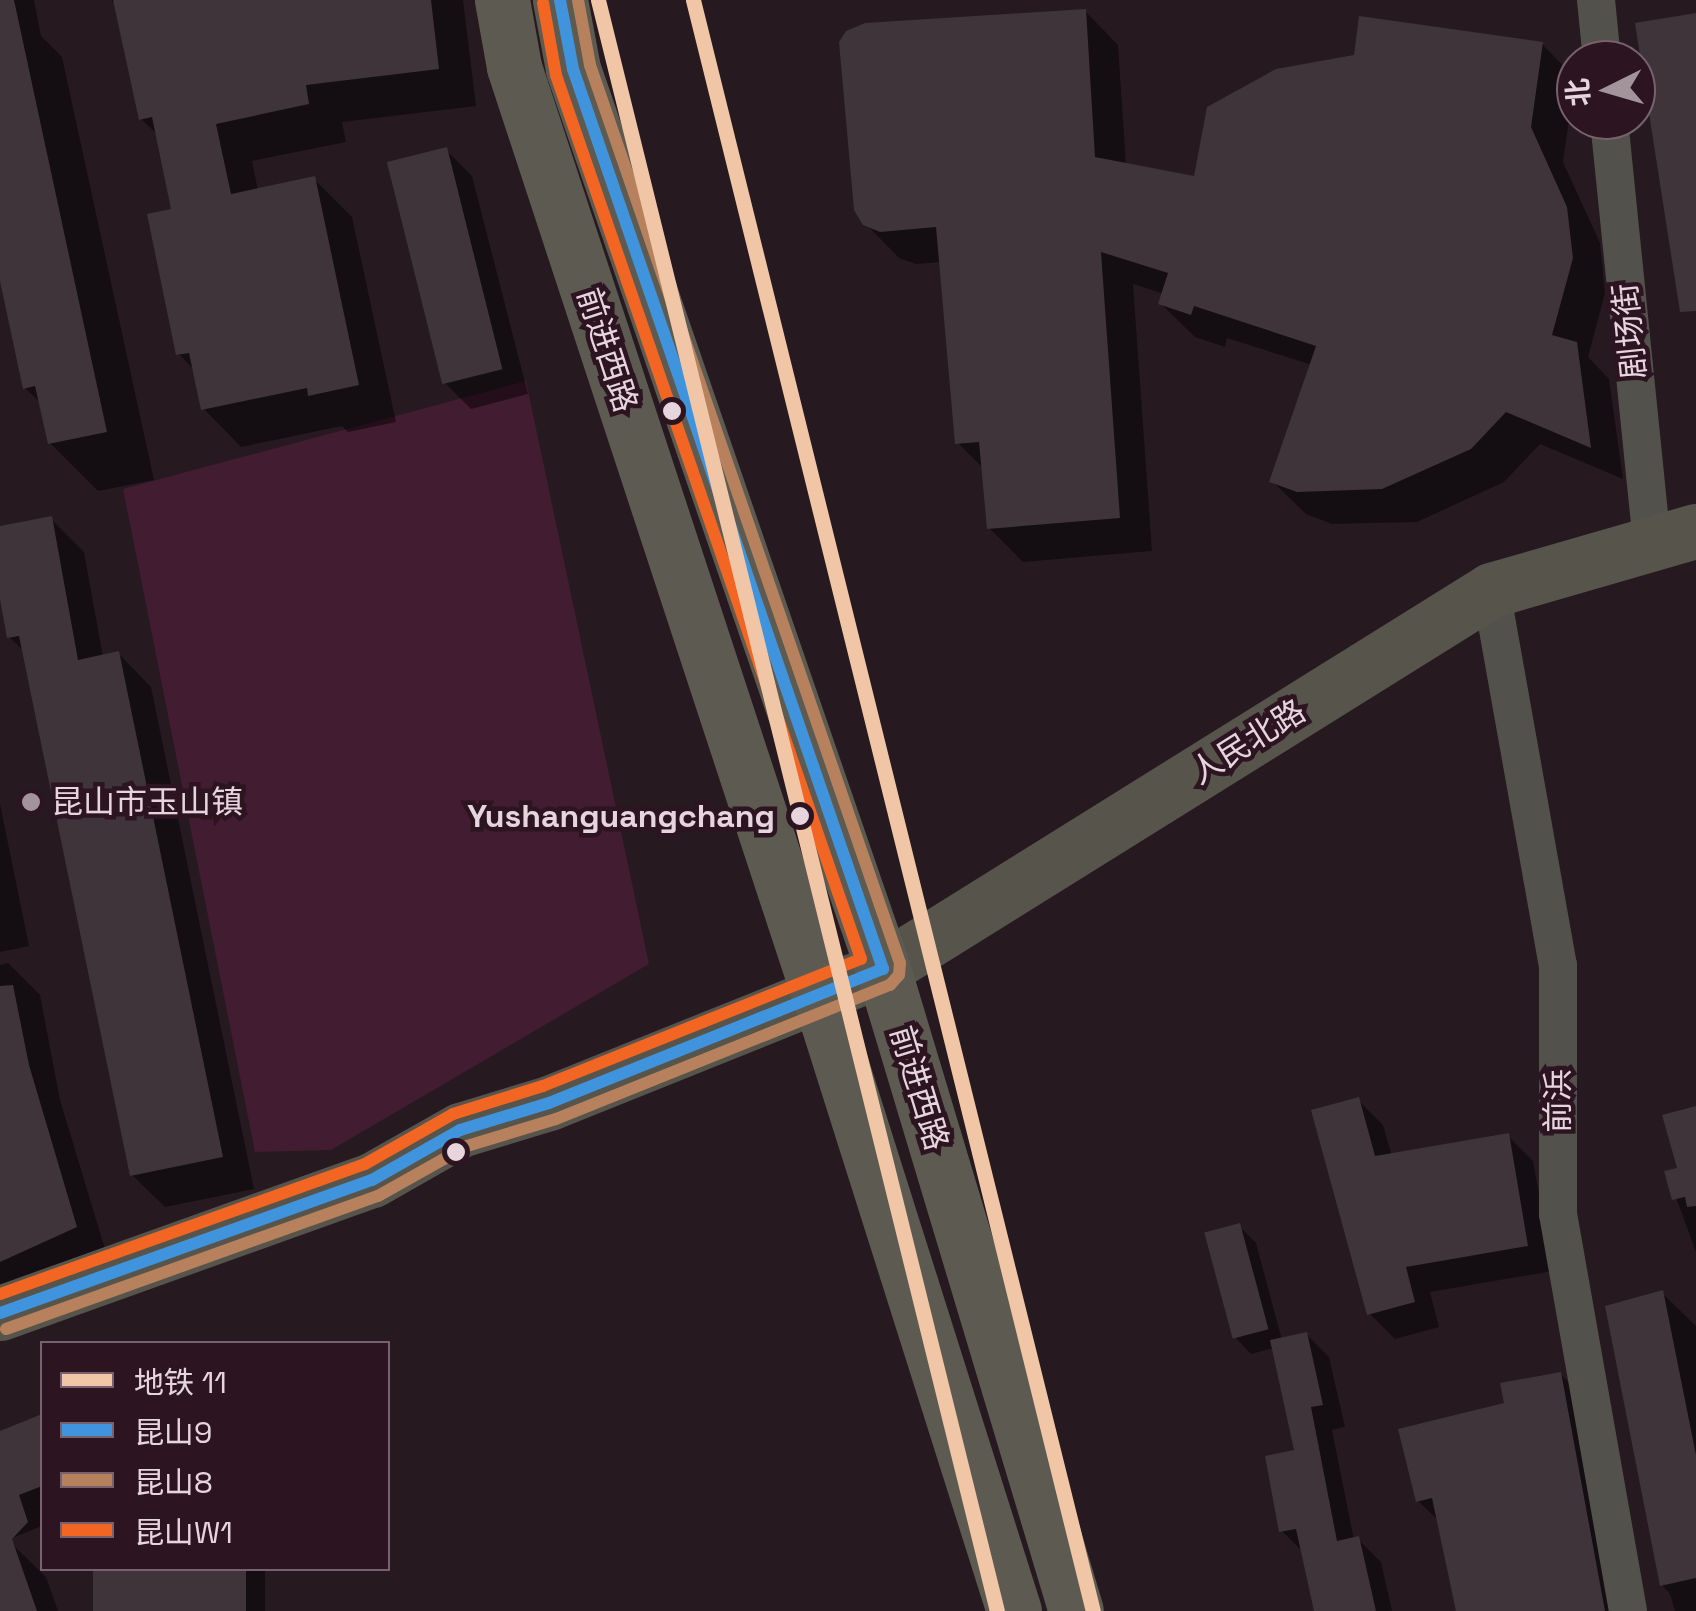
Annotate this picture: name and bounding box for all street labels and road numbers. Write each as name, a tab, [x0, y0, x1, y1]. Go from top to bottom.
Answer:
street label: 剧场街	[1606, 281, 1654, 381]
street label: 前进西路	[569, 283, 645, 417]
street label: 人民北路	[1184, 692, 1312, 792]
street label: 前进西路	[882, 1021, 956, 1155]
street label: 前浜	[1539, 1069, 1577, 1133]

